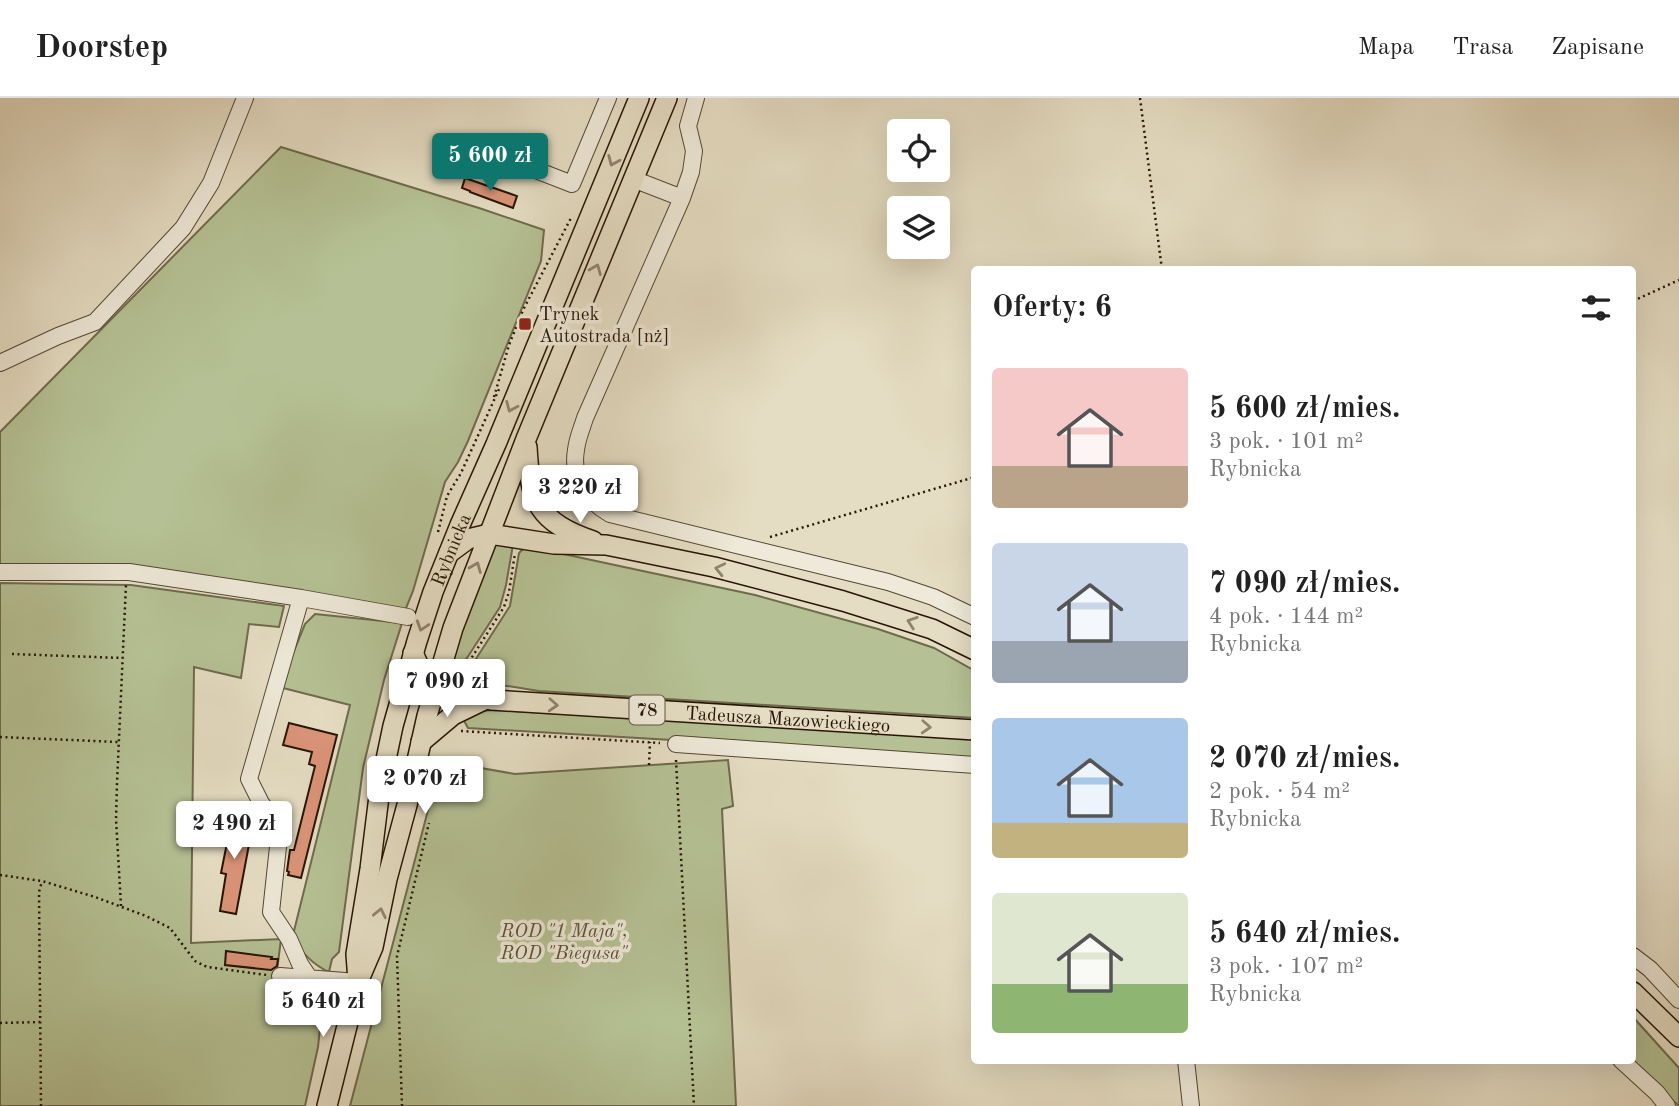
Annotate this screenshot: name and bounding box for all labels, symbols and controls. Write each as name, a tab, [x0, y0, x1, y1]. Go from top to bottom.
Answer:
text: Doorstep	[35, 32, 168, 65]
text: Mapa	[1358, 36, 1414, 60]
text: Trasa	[1452, 36, 1513, 60]
text: Zapisane	[1551, 36, 1644, 60]
map controls	[887, 119, 950, 259]
button: locate	[887, 119, 950, 182]
pin: 5 600 zł	[418, 134, 562, 193]
text: 5 600 zł	[448, 144, 532, 167]
one-way arrow	[608, 154, 622, 166]
button: layers	[887, 196, 950, 259]
one-way arrow	[588, 264, 602, 277]
icon: filters	[1577, 289, 1615, 327]
text: Oferty: 6	[992, 293, 1112, 323]
place label: Trynek Autostrada [nż]	[539, 306, 670, 347]
marker: Trynek Autostrada [nż]	[517, 316, 533, 332]
text: 5 600 zł/mies.	[1209, 394, 1400, 424]
icon: home	[1048, 396, 1132, 480]
one-way arrow	[505, 400, 519, 412]
text: 3 pok. · 101 m²	[1209, 430, 1363, 453]
text: Rybnicka	[1209, 458, 1301, 481]
pin: 3 220 zł	[508, 466, 652, 525]
text: 3 220 zł	[538, 476, 622, 499]
street label: Rybnicka	[429, 511, 476, 589]
one-way arrow	[468, 562, 482, 574]
one-way arrow	[714, 563, 726, 577]
text: 7 090 zł/mies.	[1209, 569, 1400, 599]
icon: home	[1048, 571, 1132, 655]
text: 4 pok. · 144 m²	[1209, 605, 1363, 628]
one-way arrow	[907, 616, 919, 630]
one-way arrow	[415, 620, 430, 632]
text: Rybnicka	[1209, 633, 1301, 656]
pin: 7 090 zł	[375, 660, 519, 719]
text: 7 090 zł	[405, 670, 489, 693]
road number: 78	[630, 696, 664, 724]
one-way arrow	[548, 697, 559, 712]
street label: Tadeusza Mazowieckiego	[685, 705, 891, 737]
one-way arrow	[921, 719, 932, 734]
text: 2 070 zł/mies.	[1209, 744, 1400, 774]
icon: home	[1048, 746, 1132, 830]
pin: 2 070 zł	[353, 756, 497, 816]
text: 2 070 zł	[383, 767, 467, 790]
text: 2 pok. · 54 m²	[1209, 780, 1350, 803]
pin: 2 490 zł	[162, 802, 306, 861]
text: Rybnicka	[1209, 808, 1301, 831]
text: 2 490 zł	[192, 812, 276, 835]
one-way arrow	[372, 907, 386, 919]
text: 5 640 zł/mies.	[1209, 919, 1400, 949]
icon: home	[1048, 921, 1132, 1005]
park label: ROD "1 Maja", ROD "Biegusa"	[499, 923, 628, 964]
text: 3 pok. · 107 m²	[1209, 955, 1363, 978]
pin: 5 640 zł	[251, 979, 395, 1039]
text: Rybnicka	[1209, 983, 1301, 1006]
text: 5 640 zł	[281, 990, 365, 1013]

